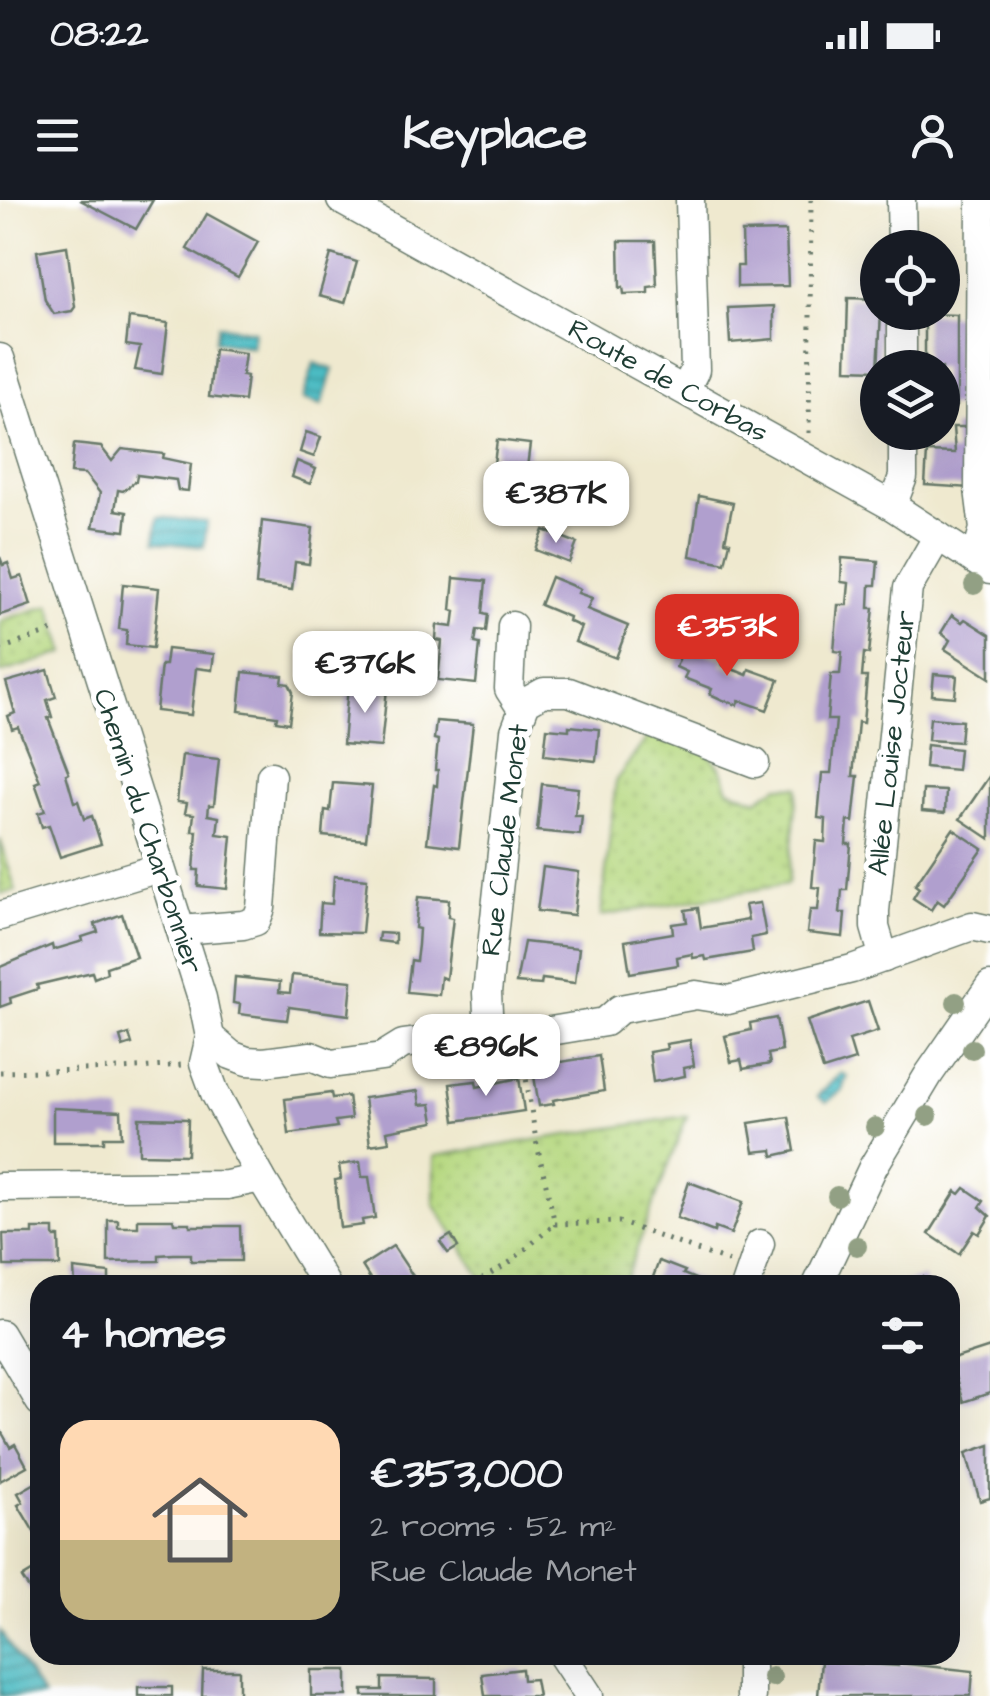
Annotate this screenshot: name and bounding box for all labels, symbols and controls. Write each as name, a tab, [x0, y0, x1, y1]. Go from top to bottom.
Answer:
text: 08:22	[50, 9, 148, 61]
text: Keyplace	[403, 104, 587, 166]
icon: menu	[30, 108, 85, 163]
icon: person	[905, 108, 960, 163]
map controls	[860, 230, 960, 450]
button: locate	[860, 230, 960, 330]
street label: Route de Corbas	[561, 310, 775, 452]
button: layers	[860, 350, 960, 450]
pin: €387K	[486, 461, 626, 546]
text: €387K	[505, 471, 607, 516]
pin: €353K	[657, 594, 797, 679]
text: €353K	[677, 604, 777, 649]
street label: Allée Louise Jocteur	[859, 608, 925, 878]
pin: €376K	[295, 631, 435, 716]
text: €376K	[315, 641, 415, 686]
street label: Chemin du Charbonnier	[83, 683, 213, 979]
street label: Rue Claude Monet	[471, 721, 539, 958]
pin: €896K	[416, 1014, 556, 1099]
text: €896K	[434, 1024, 538, 1069]
text: 4 homes	[60, 1306, 226, 1364]
icon: filters	[875, 1308, 930, 1363]
text: €353,000	[370, 1446, 563, 1504]
icon: home	[140, 1460, 260, 1580]
text: 2 rooms · 52 m²	[370, 1504, 617, 1549]
text: Rue Claude Monet	[370, 1549, 637, 1594]

